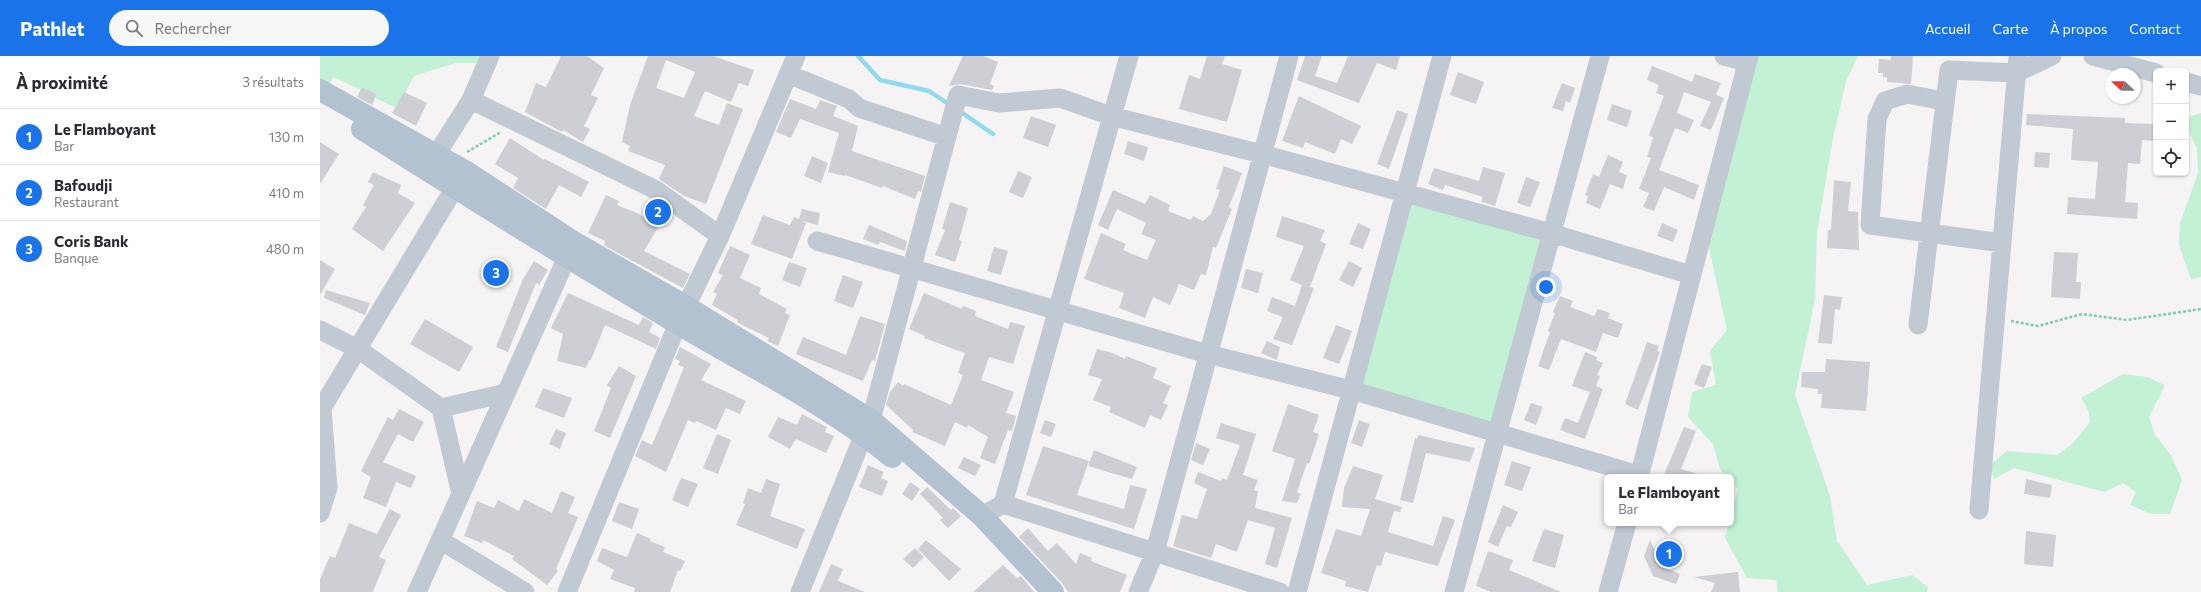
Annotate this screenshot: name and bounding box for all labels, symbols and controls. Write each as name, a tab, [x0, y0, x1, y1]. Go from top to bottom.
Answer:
search box	[109, 10, 389, 46]
text: Pathlet	[20, 17, 85, 40]
icon: search	[123, 17, 145, 39]
text: Rechercher	[155, 19, 232, 37]
text: Accueil	[1925, 20, 1971, 37]
text: Carte	[1993, 20, 2028, 37]
text: À propos	[2050, 20, 2107, 37]
text: Contact	[2129, 20, 2181, 37]
north arrow	[2105, 68, 2141, 104]
map controls	[2153, 68, 2189, 176]
button: +	[2153, 68, 2189, 104]
text: À proximité	[16, 72, 108, 93]
text: 3 résultats	[242, 74, 304, 90]
button: −	[2153, 104, 2189, 140]
text: Le Flamboyant	[54, 120, 156, 138]
text: 1	[26, 129, 32, 145]
text: 130 m	[269, 129, 304, 145]
text: Bar	[54, 138, 74, 154]
button: locate	[2153, 140, 2189, 176]
text: Bafoudji	[54, 176, 112, 194]
text: 2	[25, 185, 33, 201]
text: 410 m	[269, 185, 304, 201]
text: Restaurant	[54, 194, 119, 210]
pin: 2	[645, 197, 671, 227]
text: Coris Bank	[54, 232, 129, 250]
text: 3	[25, 241, 33, 257]
text: 480 m	[266, 241, 304, 257]
text: Banque	[54, 250, 98, 266]
pin: 3	[483, 258, 509, 288]
your location	[1536, 277, 1556, 297]
popup	[1604, 474, 1734, 526]
text: Le Flamboyant	[1618, 483, 1720, 501]
text: Bar	[1618, 501, 1639, 517]
pin: 1	[1656, 539, 1682, 569]

